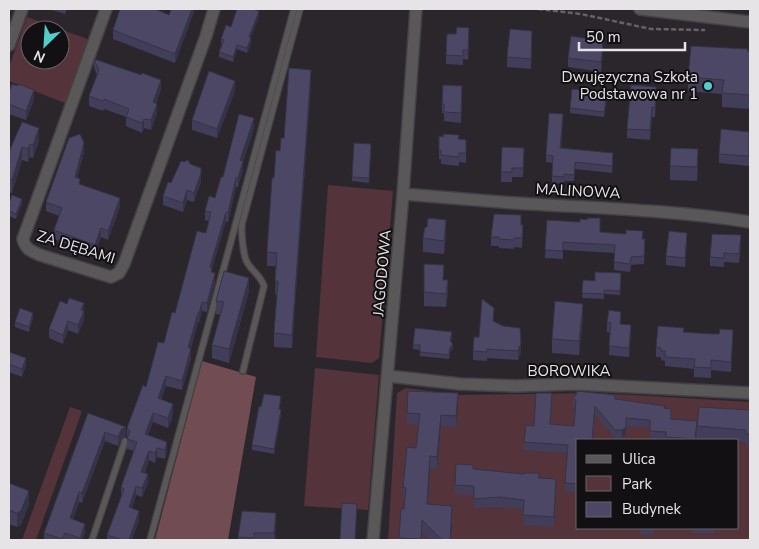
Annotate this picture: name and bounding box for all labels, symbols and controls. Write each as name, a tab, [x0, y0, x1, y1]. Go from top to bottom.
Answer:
north arrow	[20, 20, 70, 70]
scale bar	[579, 20, 685, 52]
text: 50 m	[586, 27, 621, 47]
text: N	[31, 46, 48, 67]
place label: Dwujęzyczna Szkoła Podstawowa nr 1	[561, 67, 698, 104]
marker: Dwujęzyczna Szkoła Podstawowa nr 1	[702, 80, 714, 92]
street label: MALINOWA	[535, 179, 621, 203]
street label: ZA DĘBAMI	[34, 226, 118, 268]
street label: JAGODOWA	[368, 229, 396, 318]
street label: BOROWIKA	[527, 361, 611, 381]
legend	[576, 439, 739, 529]
text: Ulica	[622, 449, 656, 469]
text: Park	[622, 474, 652, 494]
text: Budynek	[622, 499, 682, 519]

